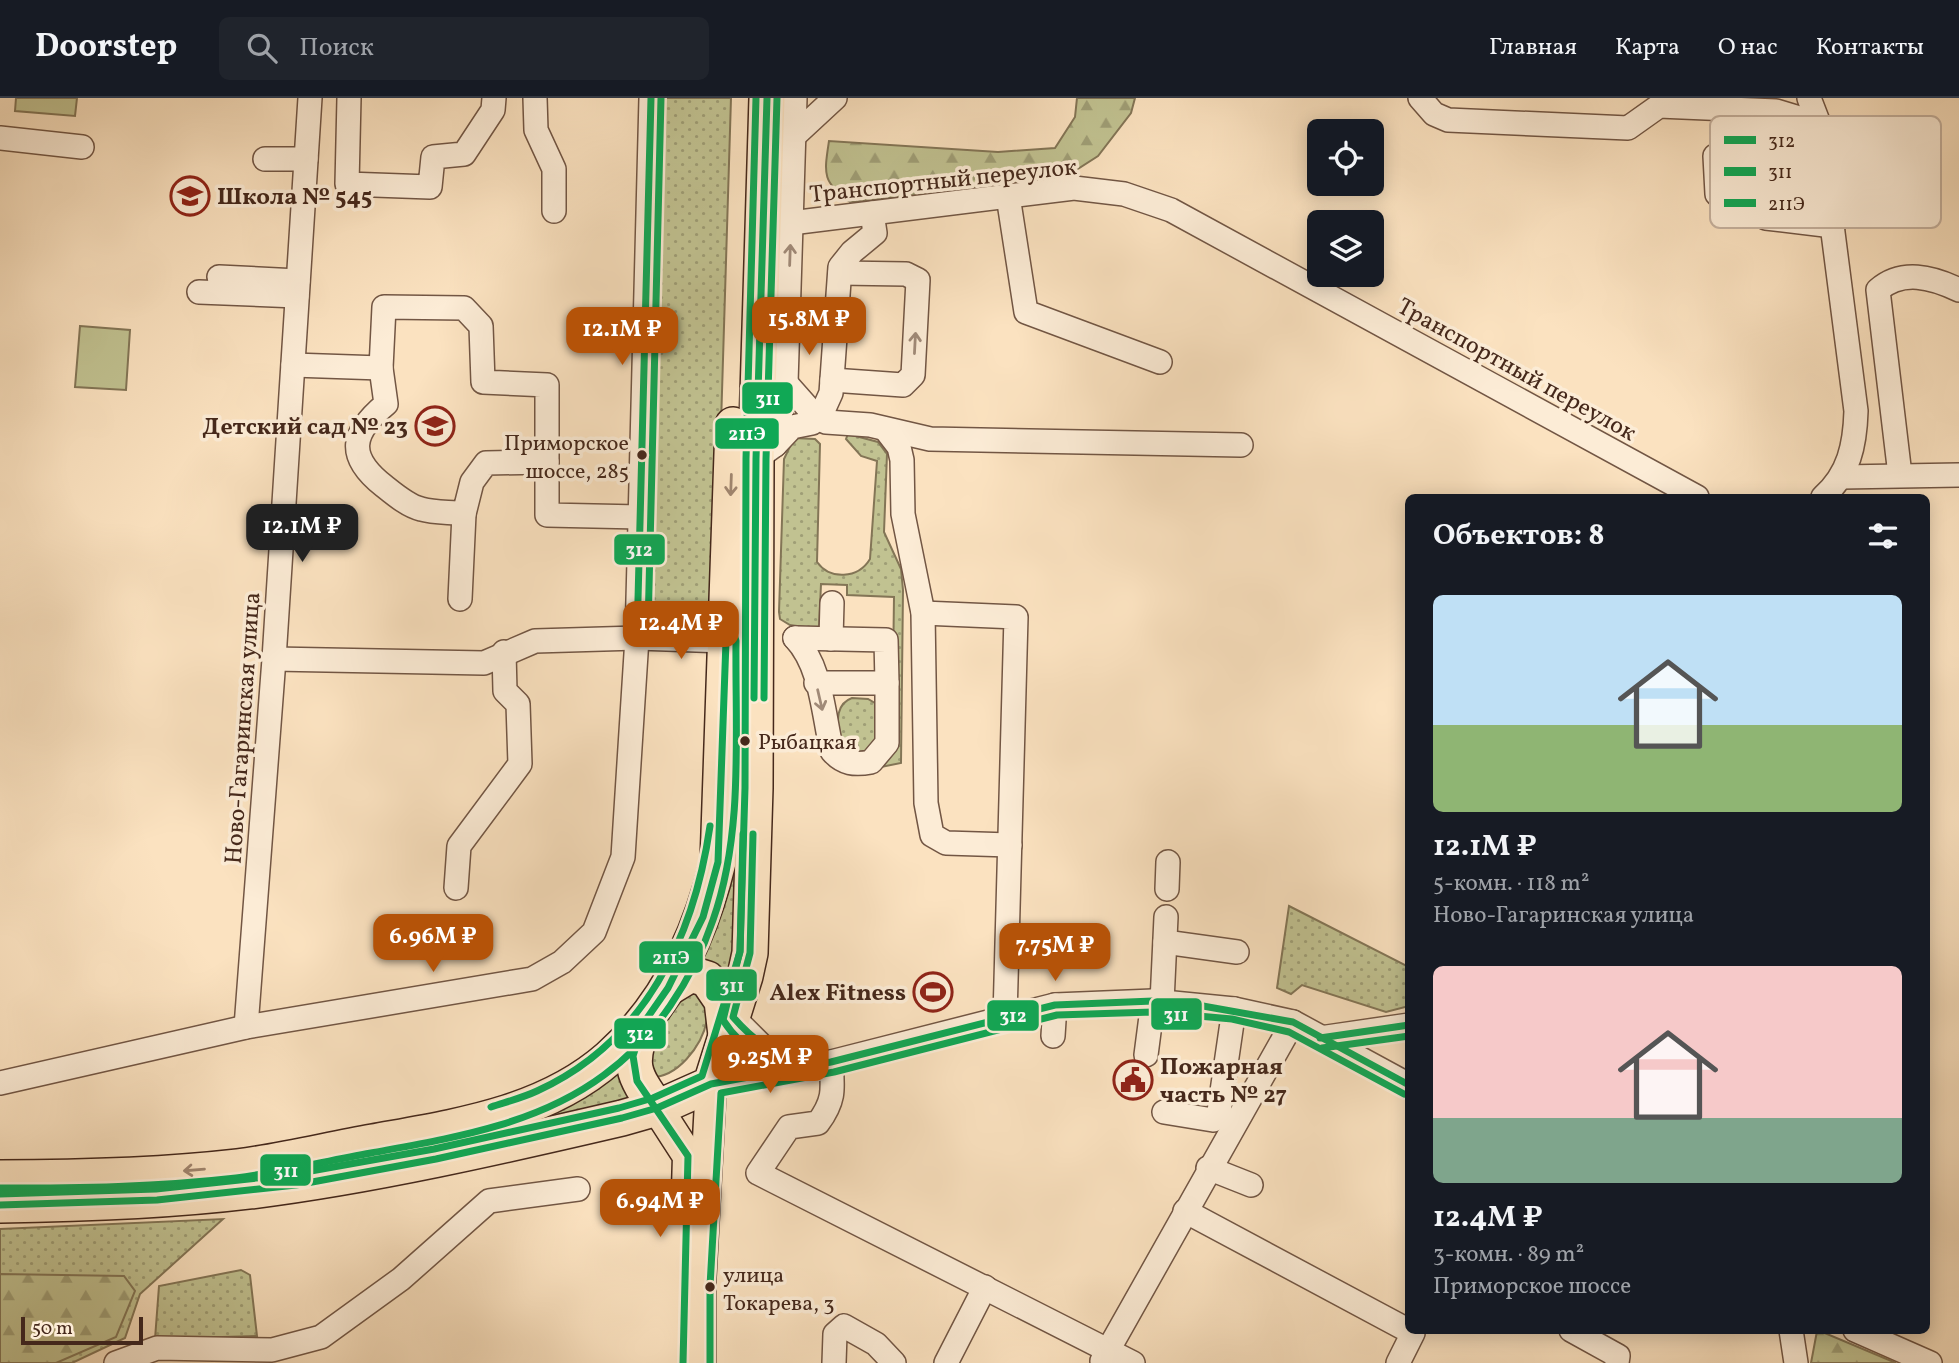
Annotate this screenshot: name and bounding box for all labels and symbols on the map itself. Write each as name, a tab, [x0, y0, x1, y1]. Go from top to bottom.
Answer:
legend	[1710, 116, 1941, 228]
text: 312	[1768, 129, 1795, 155]
street label: Транспортный переулок	[808, 151, 1079, 213]
text: 311	[1768, 160, 1793, 186]
school or university icon: Школа № 545	[169, 175, 211, 217]
place label: Школа № 545	[217, 181, 372, 215]
text: 211Э	[1768, 192, 1805, 218]
one-way arrow	[784, 244, 797, 267]
street label: Транспортный переулок	[1390, 291, 1642, 451]
pin: 15.8M ₽	[744, 298, 874, 357]
pin: 12.1M ₽	[557, 308, 687, 367]
one-way arrow	[908, 332, 921, 355]
line badge: 311	[741, 381, 794, 415]
text: 311	[756, 387, 780, 413]
school or university icon: Детский сад № 23	[414, 405, 456, 447]
place label: Детский сад № 23	[202, 411, 408, 445]
line badge: 211Э	[714, 417, 780, 450]
text: 211Э	[728, 422, 766, 448]
place label: Приморское шоссе, 285	[504, 429, 629, 488]
marker: Приморское шоссе, 285	[635, 448, 649, 462]
one-way arrow	[724, 473, 737, 496]
pin: 12.1M ₽	[237, 504, 367, 564]
line badge: 312	[613, 533, 666, 566]
text: 312	[625, 538, 653, 564]
street label: Ново-Гагаринская улица	[218, 591, 270, 865]
pin: 12.4M ₽	[616, 602, 746, 661]
one-way arrow	[814, 688, 827, 711]
place label: Рыбацкая	[758, 728, 857, 759]
marker: Рыбацкая	[738, 734, 752, 748]
pin: 6.96M ₽	[368, 914, 498, 974]
pin: 7.75M ₽	[990, 924, 1120, 983]
line badge: 211Э	[638, 940, 704, 974]
text: 211Э	[652, 946, 690, 972]
line badge: 311	[705, 968, 758, 1002]
sports icon: Alex Fitness	[912, 971, 954, 1013]
text: 311	[720, 974, 744, 1000]
place label: Alex Fitness	[769, 977, 906, 1011]
line badge: 311	[1150, 997, 1203, 1031]
line badge: 312	[986, 999, 1040, 1032]
text: 311	[1164, 1003, 1188, 1029]
text: 312	[999, 1004, 1027, 1030]
line badge: 312	[613, 1017, 667, 1050]
text: 312	[626, 1022, 654, 1048]
pin: 9.25M ₽	[705, 1035, 835, 1095]
place label: Пожарная часть № 27	[1160, 1051, 1287, 1113]
public building icon: Пожарная часть № 27	[1112, 1059, 1154, 1101]
line badge: 311	[259, 1153, 312, 1187]
text: 311	[274, 1159, 298, 1185]
one-way arrow	[183, 1164, 206, 1177]
pin: 6.94M ₽	[595, 1180, 725, 1239]
place label: улица Токарева, 3	[723, 1261, 835, 1320]
marker: улица Токарева, 3	[703, 1280, 717, 1294]
scale bar	[21, 1314, 144, 1346]

